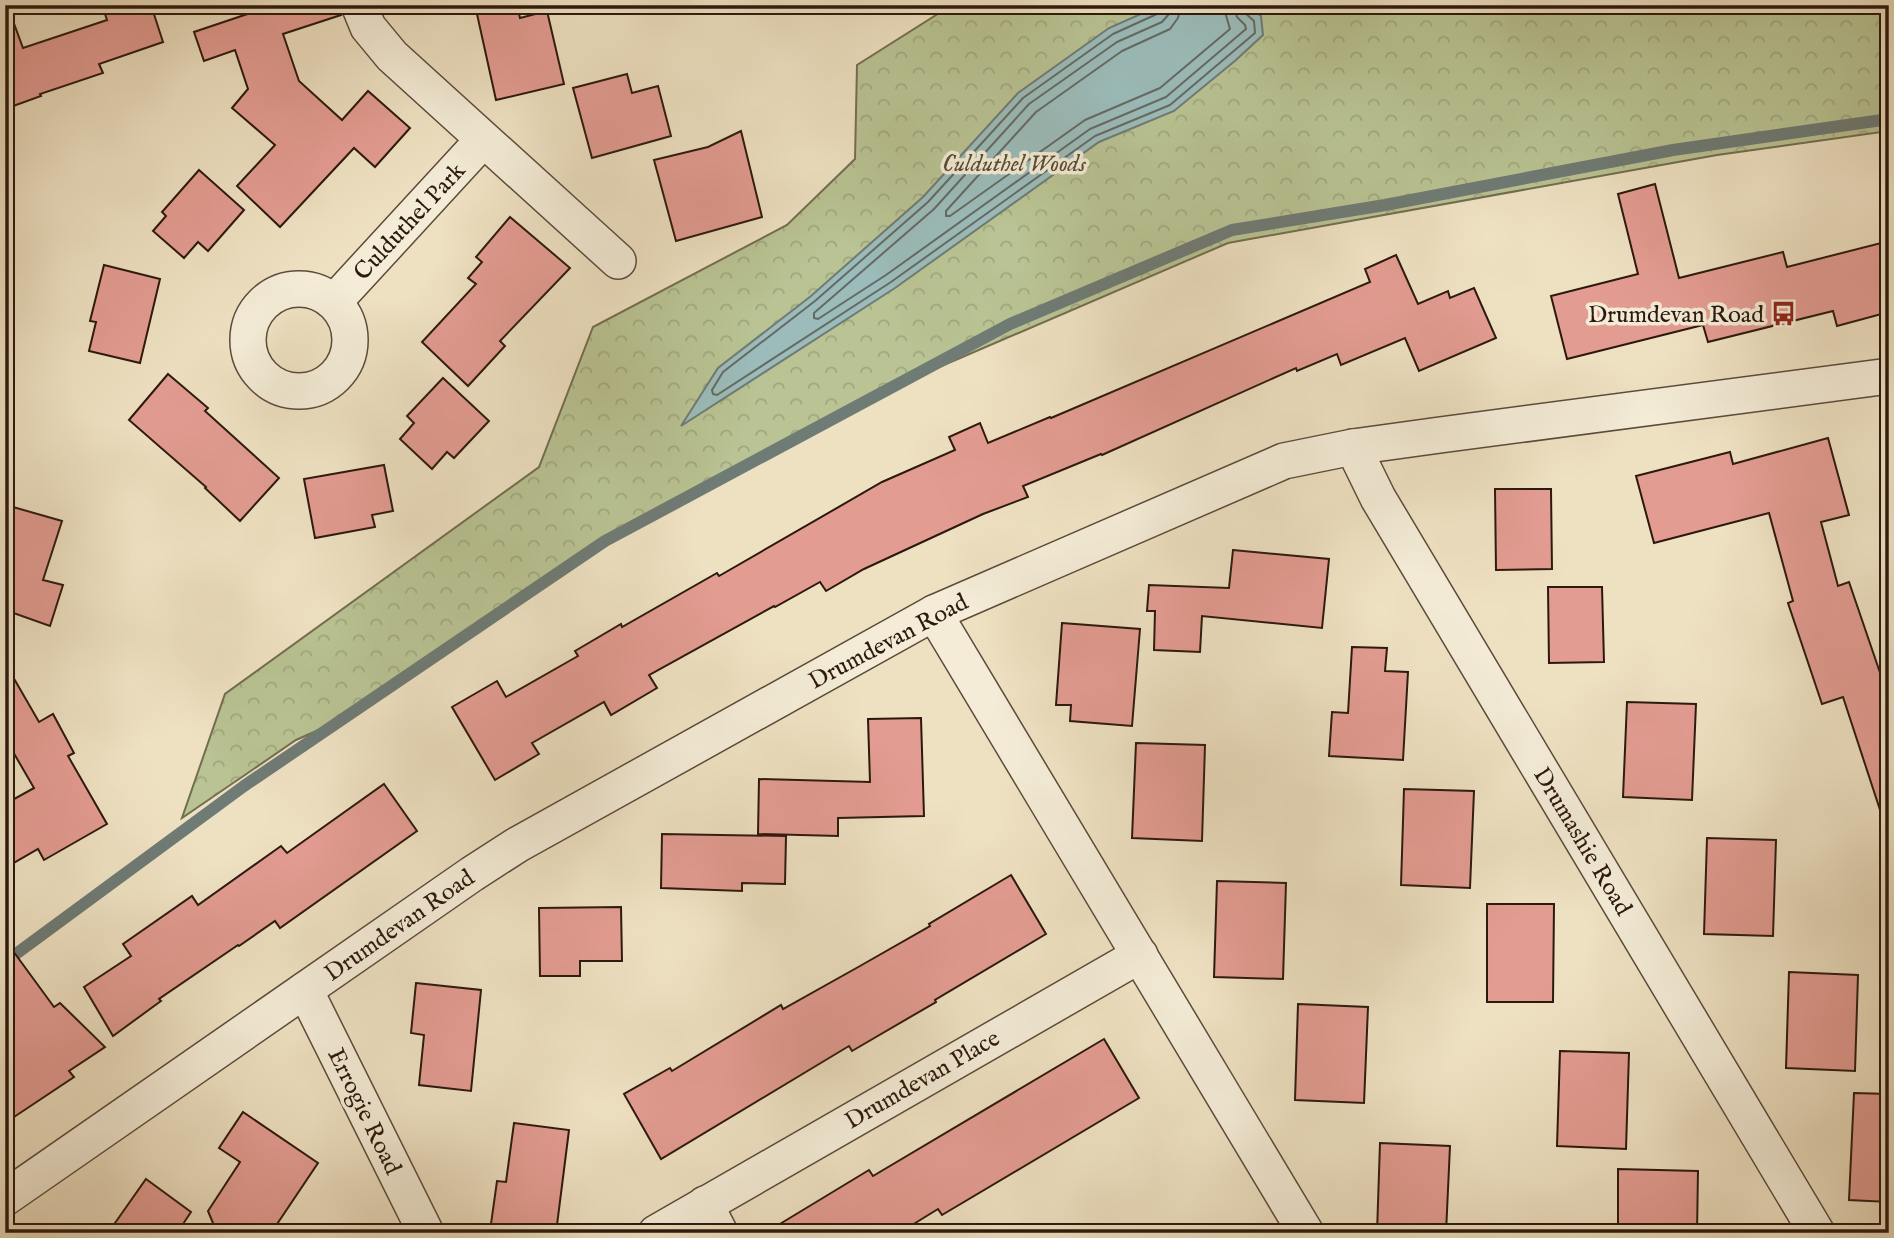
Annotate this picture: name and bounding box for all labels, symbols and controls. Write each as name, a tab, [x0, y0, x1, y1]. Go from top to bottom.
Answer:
park label: Culduthel Woods	[942, 149, 1087, 180]
street label: Culduthel Park	[347, 156, 473, 288]
place label: Drumdevan Road	[1588, 300, 1764, 331]
bus stop icon: Drumdevan Road	[1770, 300, 1798, 328]
street label: Drumdevan Road	[804, 587, 974, 697]
street label: Drumashie Road	[1525, 762, 1638, 922]
street label: Drumdevan Road	[319, 863, 481, 989]
street label: Drumdevan Place	[840, 1023, 1006, 1137]
street label: Errogie Road	[320, 1043, 408, 1180]

